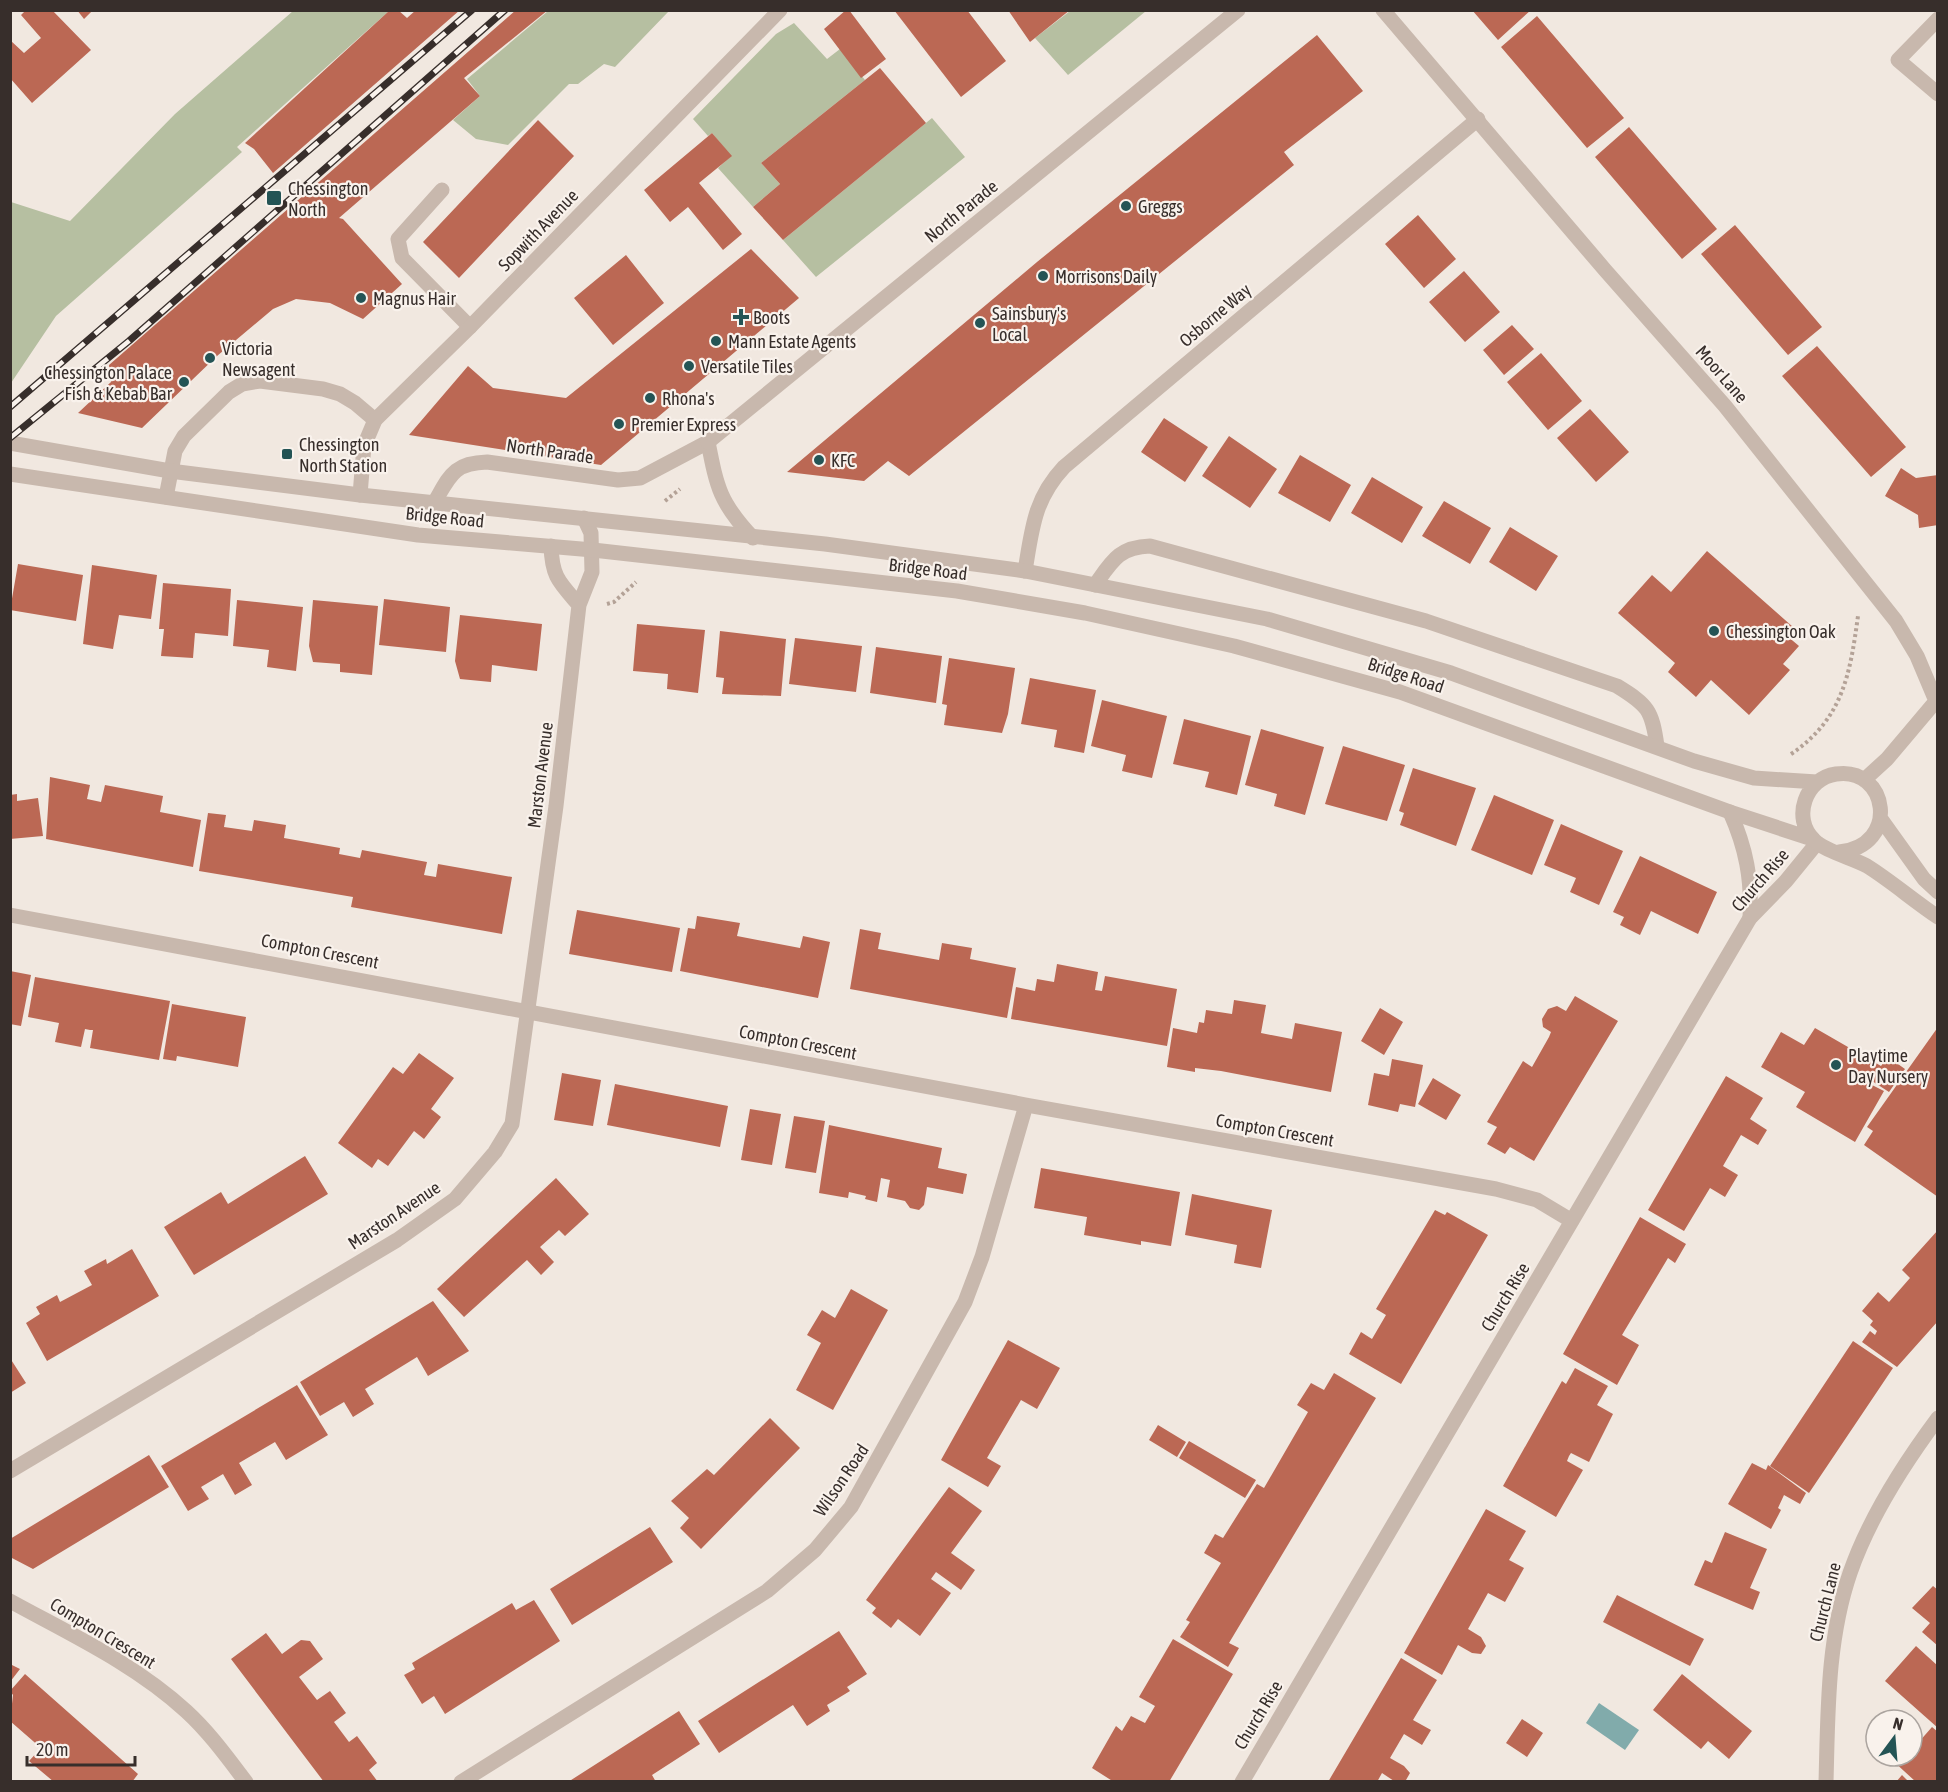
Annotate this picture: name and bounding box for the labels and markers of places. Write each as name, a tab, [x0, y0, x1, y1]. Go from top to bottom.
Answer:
place label: Chessington North	[288, 178, 369, 220]
marker: Chessington North	[265, 189, 283, 207]
place label: Greggs	[1138, 196, 1183, 217]
marker: Greggs	[1119, 199, 1133, 213]
place label: Morrisons Daily	[1055, 266, 1157, 287]
marker: Morrisons Daily	[1036, 269, 1050, 283]
place label: Magnus Hair	[373, 288, 456, 309]
marker: Magnus Hair	[354, 291, 368, 305]
place label: Sainsbury's Local	[992, 303, 1066, 345]
place label: Boots	[753, 307, 790, 328]
marker: Boots	[734, 310, 748, 324]
marker: Sainsbury's Local	[973, 316, 987, 330]
place label: Mann Estate Agents	[728, 331, 856, 352]
marker: Mann Estate Agents	[709, 334, 723, 348]
place label: Victoria Newsagent	[222, 338, 296, 380]
marker: Victoria Newsagent	[203, 351, 217, 365]
place label: Versatile Tiles	[701, 356, 793, 377]
marker: Versatile Tiles	[682, 359, 696, 373]
place label: Chessington Palace Fish & Kebab Bar	[44, 362, 173, 404]
marker: Chessington Palace Fish & Kebab Bar	[177, 375, 191, 389]
place label: Rhona's	[662, 388, 715, 409]
marker: Rhona's	[643, 391, 657, 405]
place label: Premier Express	[631, 414, 736, 435]
marker: Premier Express	[612, 417, 626, 431]
place label: Chessington North Station	[299, 434, 387, 476]
marker: Chessington North Station	[280, 447, 294, 461]
place label: KFC	[831, 450, 855, 471]
marker: KFC	[812, 453, 826, 467]
place label: Chessington Oak	[1726, 621, 1836, 642]
marker: Chessington Oak	[1707, 624, 1721, 638]
place label: Playtime Day Nursery	[1848, 1045, 1928, 1087]
marker: Playtime Day Nursery	[1829, 1058, 1843, 1072]

